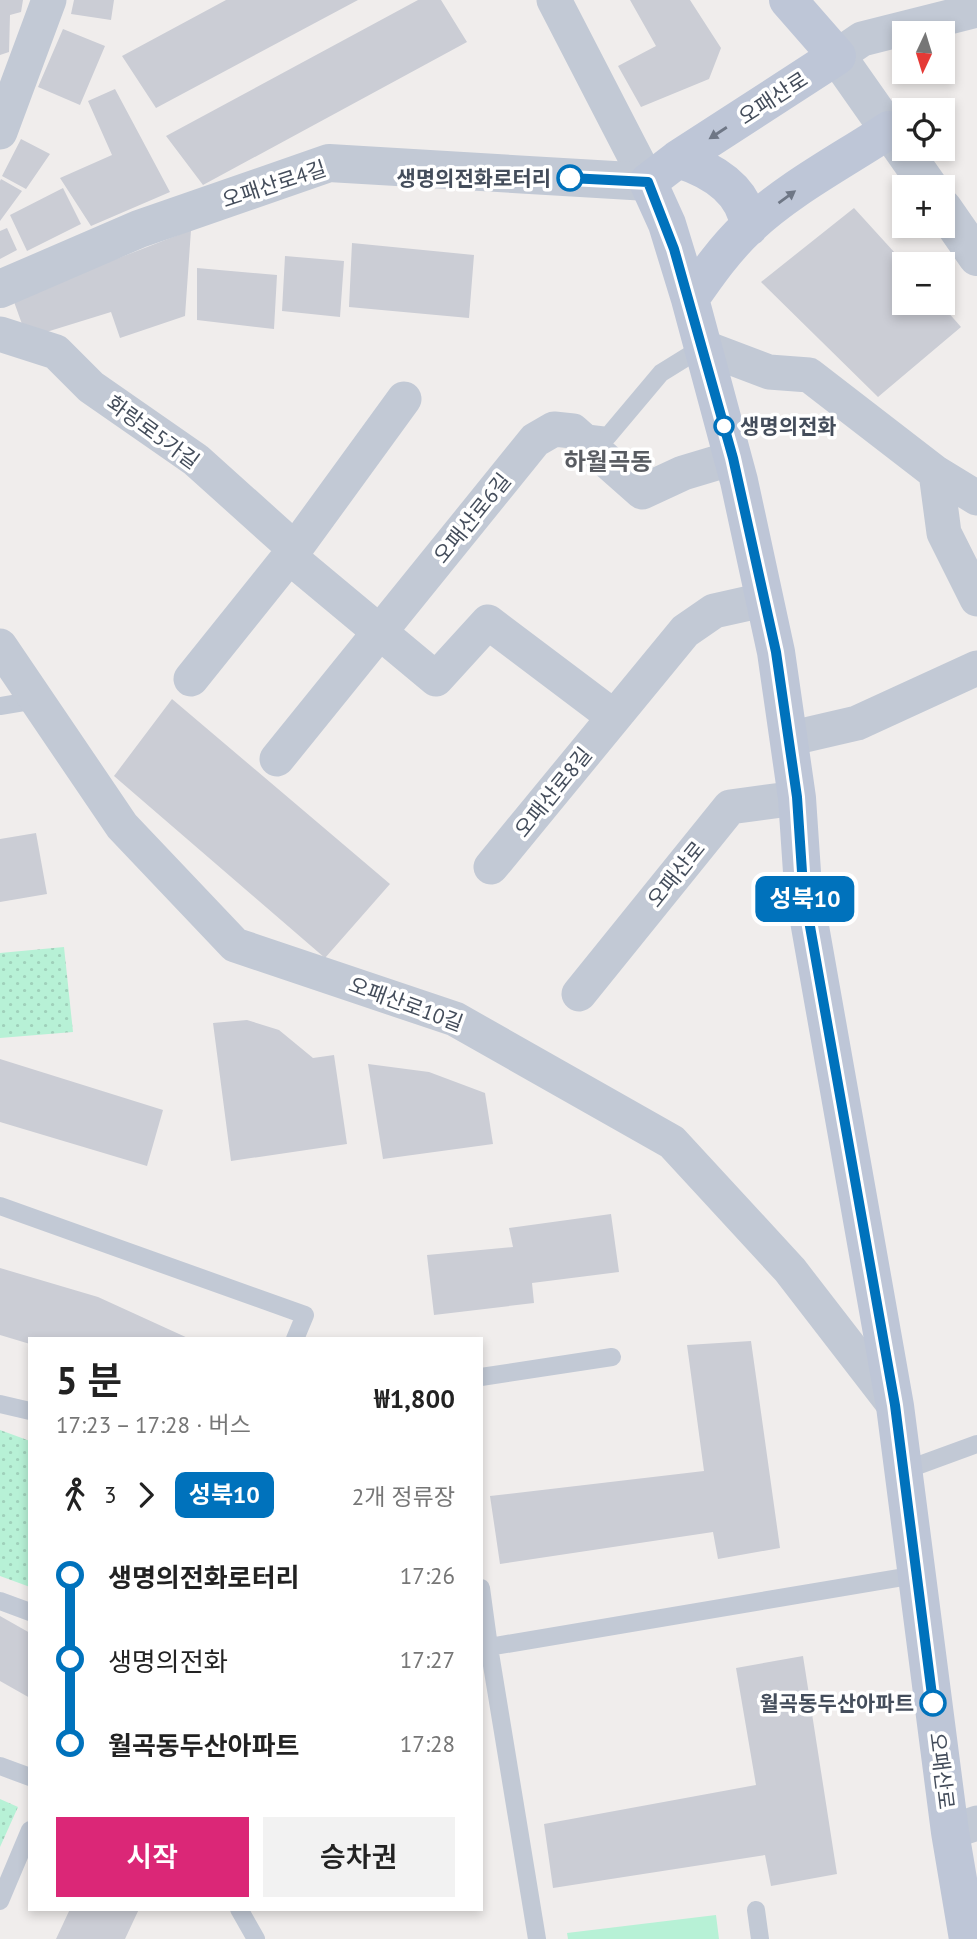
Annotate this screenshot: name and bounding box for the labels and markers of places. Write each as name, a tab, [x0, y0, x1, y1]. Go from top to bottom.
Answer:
place label: 생명의전화로터리	[396, 165, 551, 192]
marker: 생명의전화로터리	[557, 165, 583, 191]
place label: 생명의전화	[740, 413, 837, 440]
marker: 생명의전화	[714, 416, 734, 436]
place label: 월곡동두산아파트	[759, 1690, 914, 1717]
marker: 월곡동두산아파트	[920, 1690, 946, 1716]

